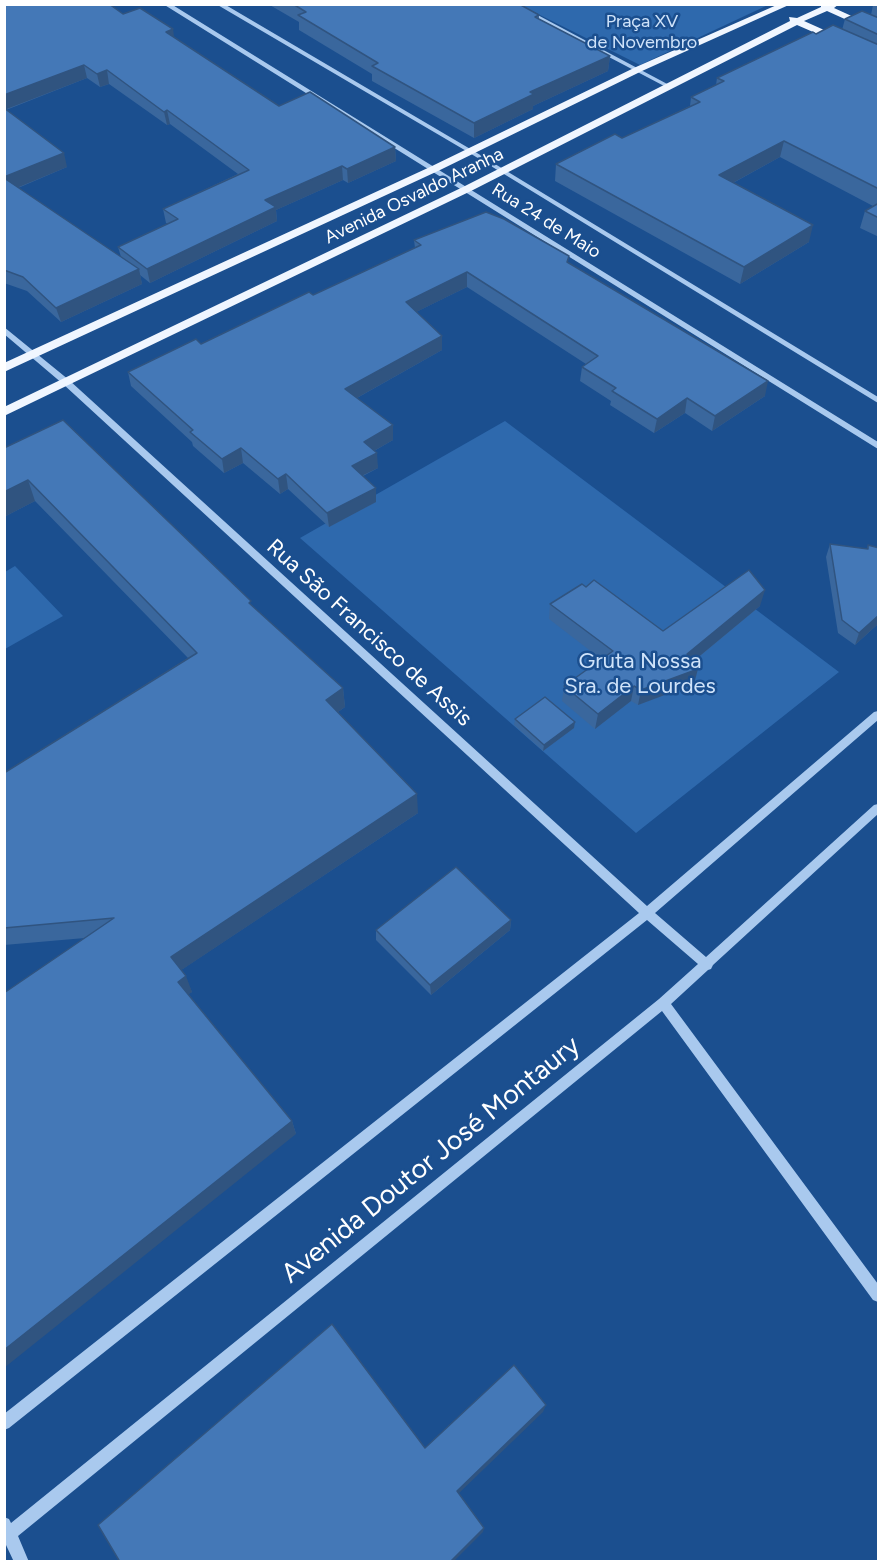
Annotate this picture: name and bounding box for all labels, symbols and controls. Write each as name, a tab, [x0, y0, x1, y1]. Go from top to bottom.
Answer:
park label: Praça XV de Novembro	[587, 11, 697, 54]
street label: Avenida Osvaldo Aranha	[321, 143, 507, 249]
street label: Rua 24 de Maio	[487, 179, 605, 263]
street label: Rua São Francisco de Assis	[261, 534, 477, 732]
park label: Gruta Nossa Sra. de Lourdes	[564, 649, 716, 700]
street label: Avenida Doutor José Montaury	[275, 1030, 587, 1290]

